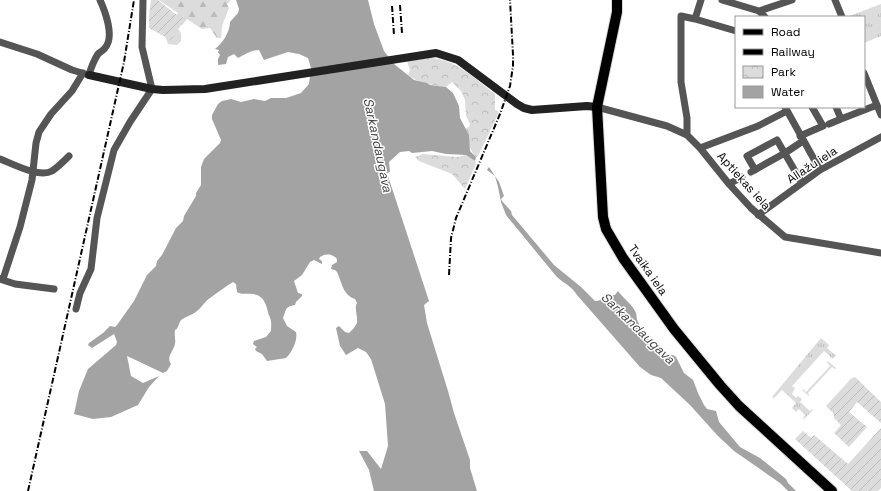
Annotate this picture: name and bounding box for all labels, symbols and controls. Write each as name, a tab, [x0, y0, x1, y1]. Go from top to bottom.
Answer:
legend	[735, 16, 865, 108]
text: Road	[771, 24, 800, 40]
text: Railway	[771, 44, 815, 60]
text: Park	[771, 64, 796, 80]
text: Water	[771, 84, 805, 100]
water label: Sarkandaugava	[360, 96, 396, 194]
street label: Allažu iela	[784, 143, 840, 187]
street label: Aptiekas iela	[714, 148, 774, 214]
street label: Tvaika iela	[625, 241, 671, 299]
water label: Sarkandaugava	[598, 289, 679, 368]

